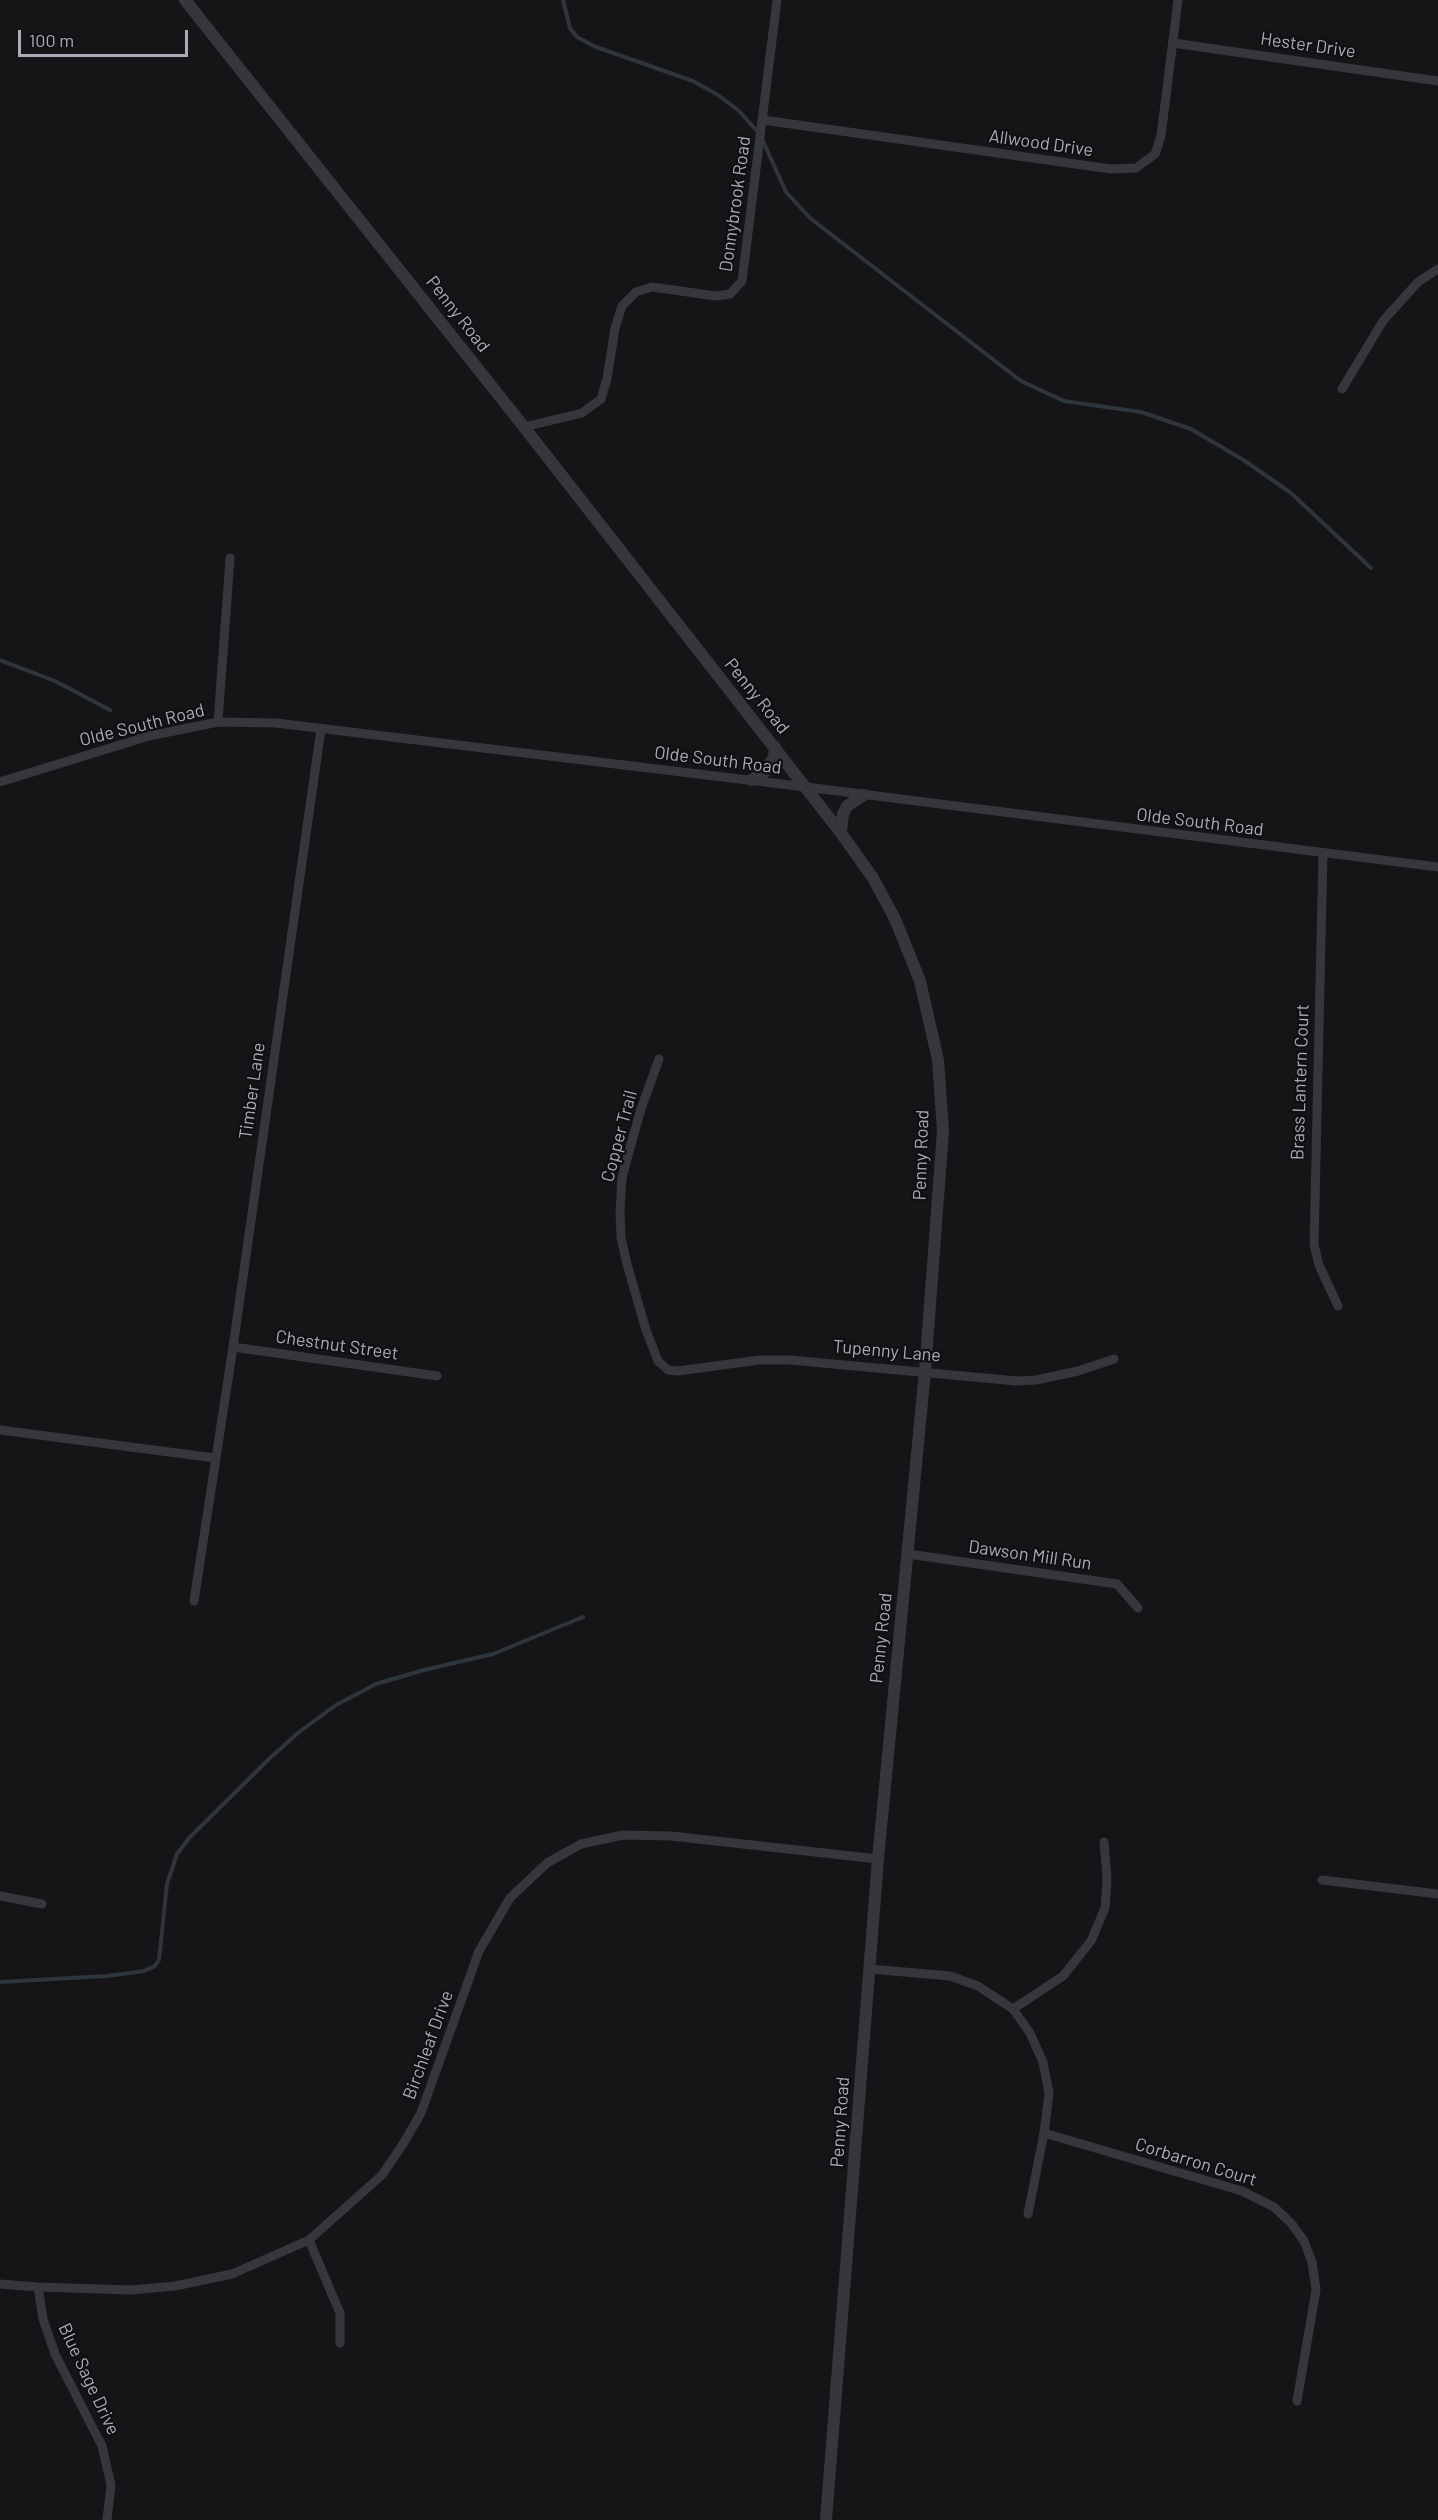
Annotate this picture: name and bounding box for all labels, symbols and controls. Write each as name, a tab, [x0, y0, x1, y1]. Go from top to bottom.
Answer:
scale bar	[21, 18, 190, 56]
street label: Hester Drive	[1259, 28, 1357, 62]
text: 100 m	[29, 29, 74, 51]
street label: Allwood Drive	[987, 125, 1095, 161]
street label: Donnybrook Road	[715, 135, 755, 273]
street label: Penny Road	[422, 272, 494, 356]
street label: Penny Road	[720, 654, 794, 738]
street label: Olde South Road	[77, 699, 207, 751]
street label: Olde South Road	[653, 741, 783, 779]
street label: Olde South Road	[1135, 803, 1265, 841]
street label: Brass Lantern Court	[1286, 1004, 1314, 1160]
street label: Timber Lane	[235, 1041, 269, 1141]
street label: Copper Trail	[596, 1088, 642, 1184]
street label: Penny Road	[909, 1109, 933, 1201]
street label: Chestnut Street	[274, 1326, 400, 1364]
street label: Tupenny Lane	[832, 1336, 942, 1366]
street label: Dawson Mill Run	[967, 1536, 1093, 1574]
street label: Penny Road	[866, 1592, 896, 1684]
street label: Birchleaf Drive	[398, 1988, 458, 2102]
street label: Penny Road	[826, 2076, 854, 2168]
street label: Corbarron Court	[1133, 2133, 1259, 2191]
street label: Blue Sage Drive	[54, 2320, 124, 2438]

